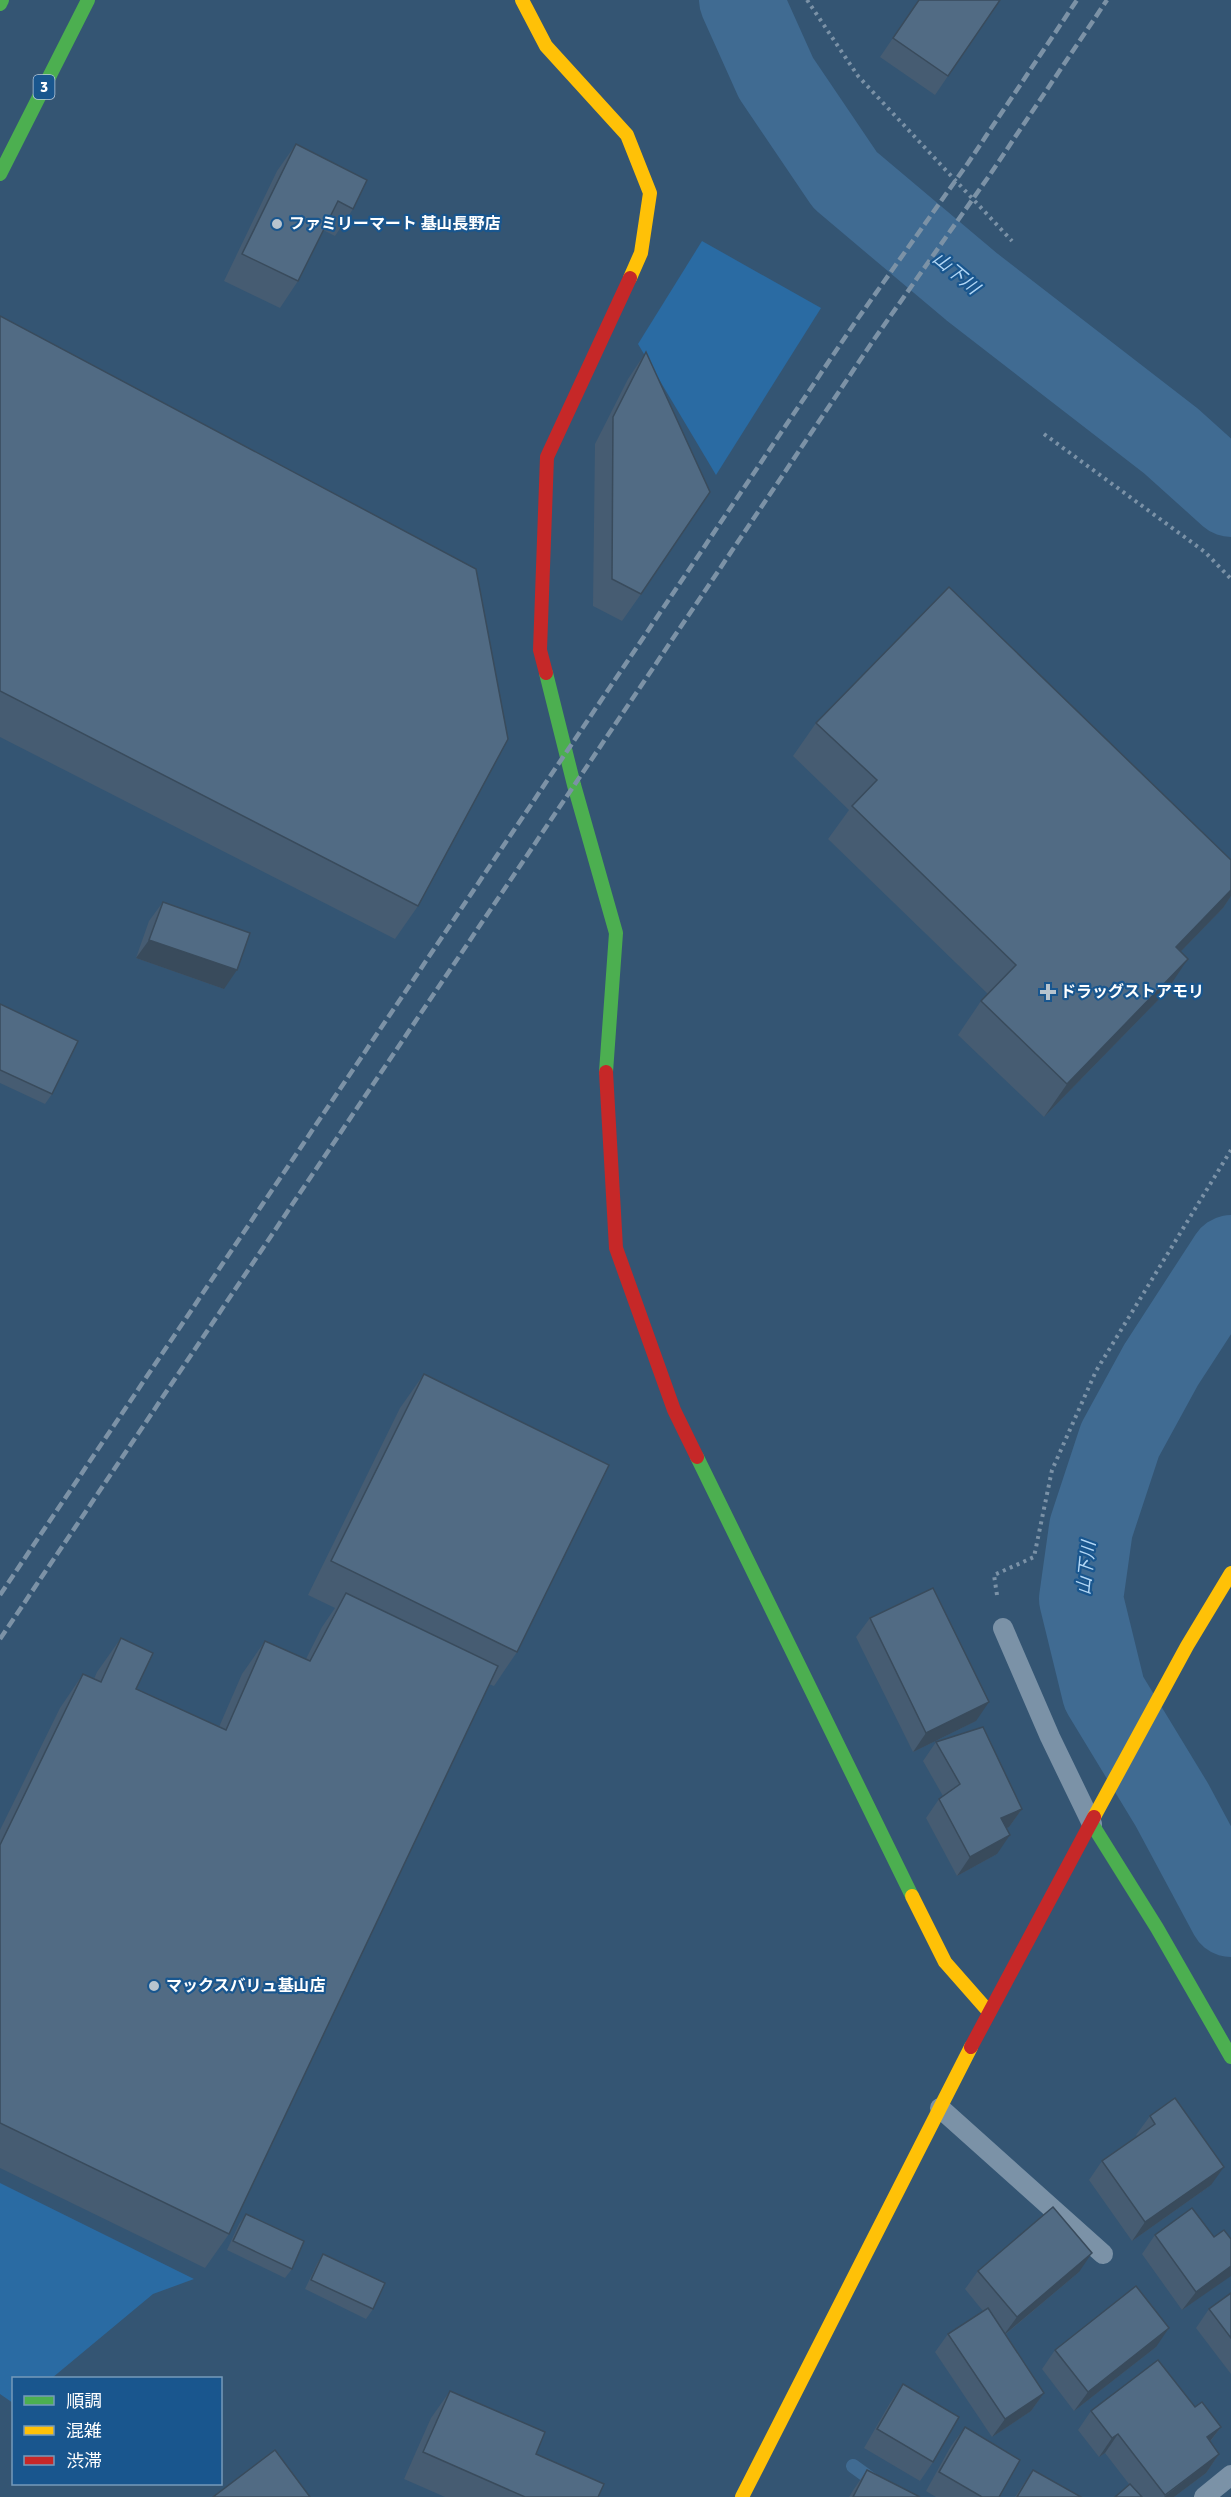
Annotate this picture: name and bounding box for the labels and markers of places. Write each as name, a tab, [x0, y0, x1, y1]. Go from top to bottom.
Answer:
place label: ファミリーマート 基山長野店	[289, 214, 501, 234]
marker: ファミリーマート 基山長野店	[270, 217, 284, 231]
place label: ドラッグストアモリ	[1060, 982, 1204, 1002]
marker: ドラッグストアモリ	[1041, 985, 1055, 999]
place label: マックスバリュ基山店	[166, 1976, 326, 1996]
marker: マックスバリュ基山店	[147, 1979, 161, 1993]

